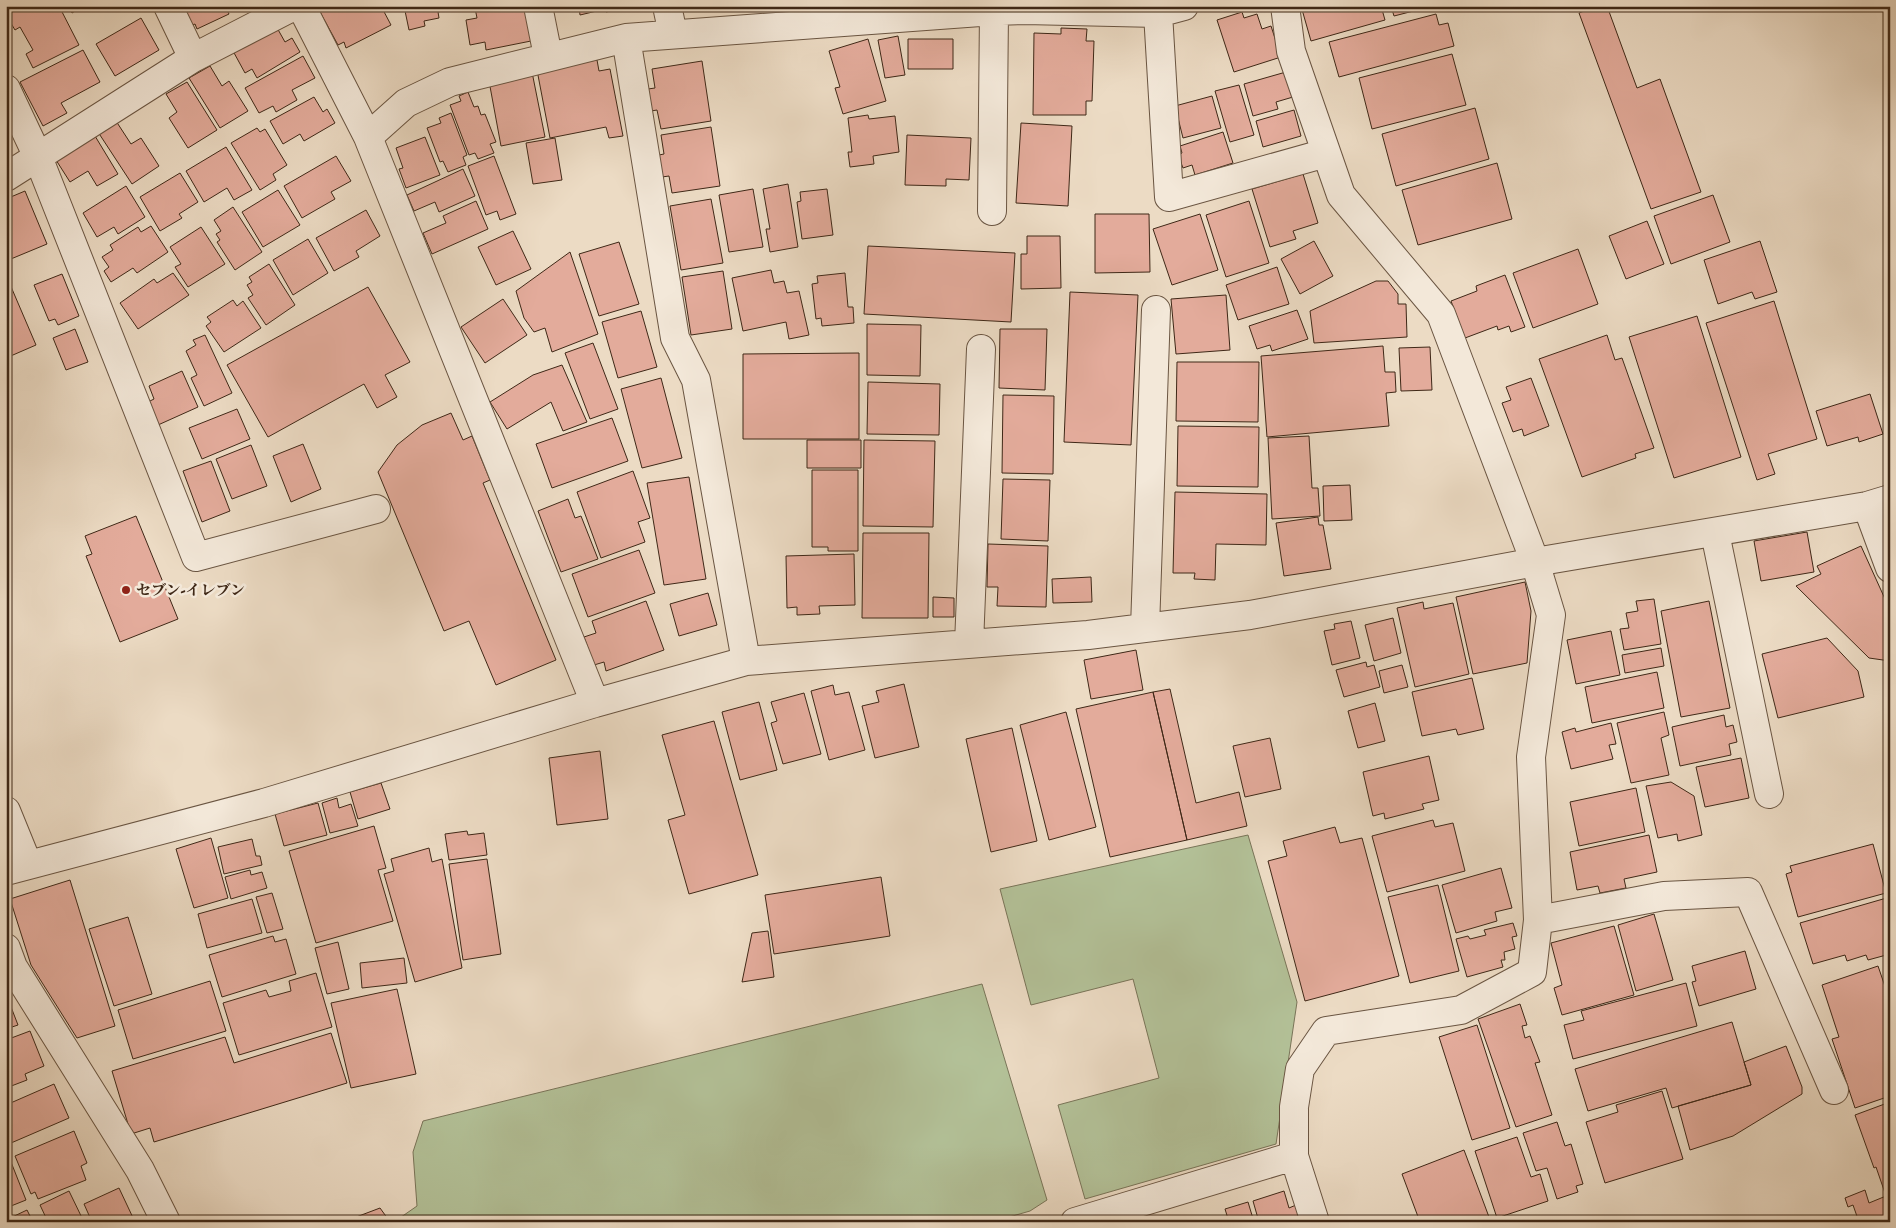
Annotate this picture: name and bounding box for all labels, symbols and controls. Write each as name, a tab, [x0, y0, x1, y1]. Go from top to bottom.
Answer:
place label: セブン-イレブン	[136, 581, 245, 602]
marker: セブン-イレブン	[120, 584, 132, 596]

